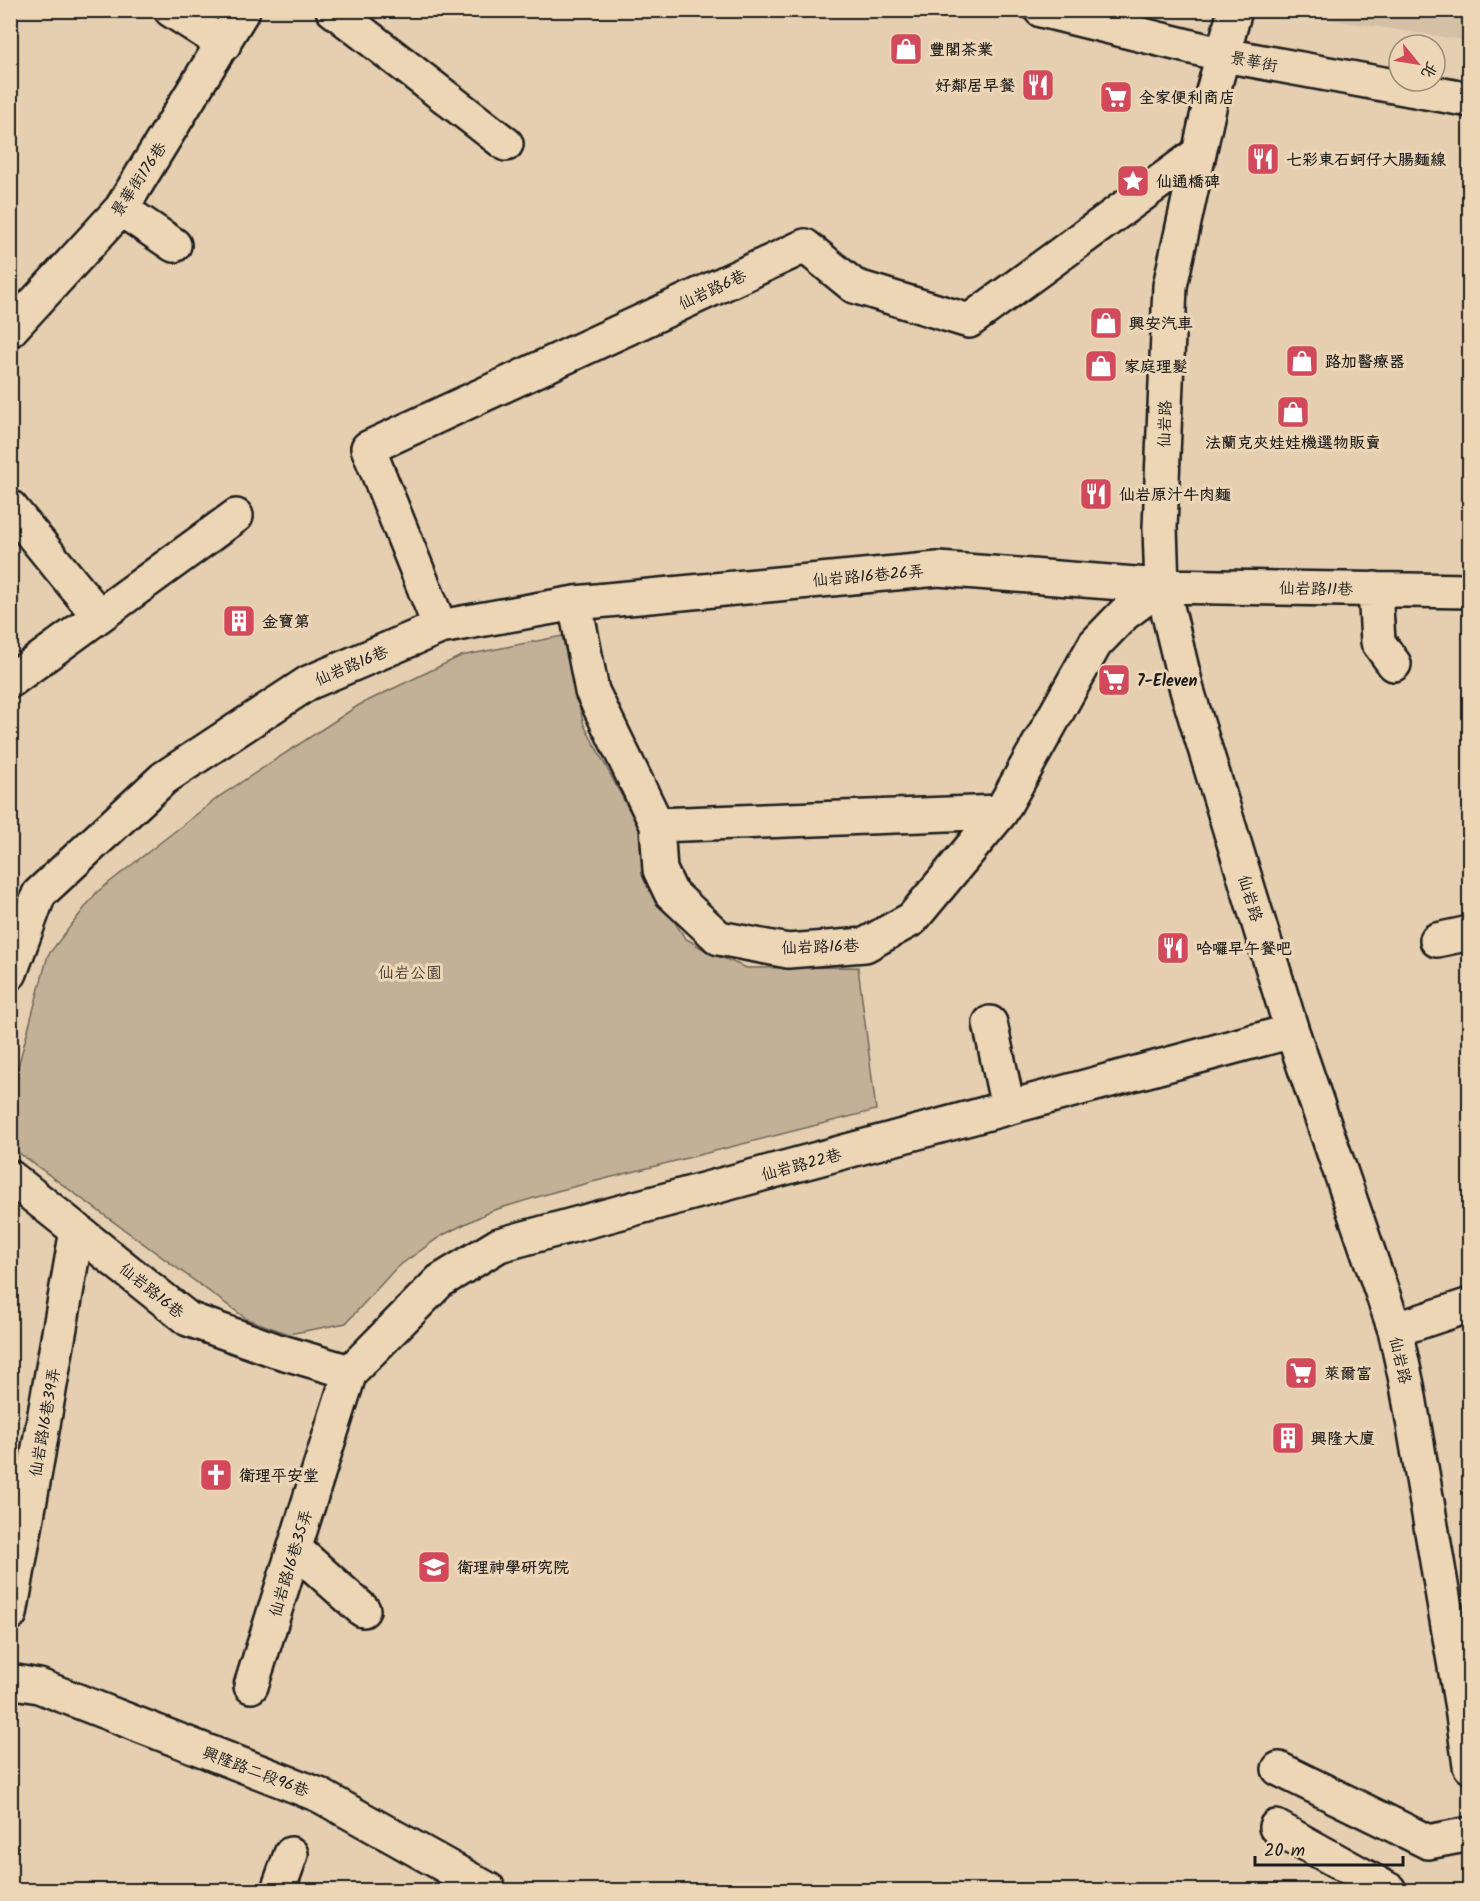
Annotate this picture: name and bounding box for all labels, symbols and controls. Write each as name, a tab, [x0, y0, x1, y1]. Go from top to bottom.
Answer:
shop icon: 豐閣茶業	[888, 31, 924, 67]
north arrow	[1387, 33, 1447, 93]
place label: 豐閣茶業	[929, 38, 993, 63]
street label: 景華街	[1228, 46, 1280, 79]
text: 北	[1414, 57, 1444, 83]
restaurant icon: 好鄰居早餐	[1020, 67, 1056, 103]
place label: 好鄰居早餐	[935, 74, 1015, 99]
supermarket icon: 全家便利商店	[1098, 79, 1134, 115]
place label: 全家便利商店	[1139, 86, 1235, 111]
street label: 景華街176巷	[105, 137, 173, 222]
restaurant icon: 七彩東石蚵仔大腸麵線	[1245, 141, 1281, 177]
place label: 七彩東石蚵仔大腸麵線	[1286, 148, 1446, 173]
place icon: 仙通橋碑	[1115, 163, 1151, 199]
place label: 仙通橋碑	[1156, 170, 1220, 195]
street label: 仙岩路6巷	[674, 264, 751, 317]
shop icon: 興安汽車	[1088, 305, 1124, 341]
place label: 興安汽車	[1129, 312, 1193, 337]
shop icon: 路加醫療器	[1284, 343, 1320, 379]
shop icon: 家庭理髮	[1083, 348, 1119, 384]
place label: 路加醫療器	[1325, 350, 1405, 375]
place label: 家庭理髮	[1124, 355, 1188, 380]
shop icon: 法蘭克夾娃娃機選物販賣	[1275, 394, 1311, 430]
street label: 仙岩路	[1152, 400, 1179, 448]
place label: 法蘭克夾娃娃機選物販賣	[1205, 431, 1381, 456]
restaurant icon: 仙岩原汁牛肉麵	[1078, 476, 1114, 512]
place label: 仙岩原汁牛肉麵	[1119, 483, 1231, 508]
street label: 仙岩路16巷26弄	[811, 559, 925, 594]
street label: 仙岩路11巷	[1279, 576, 1353, 603]
building icon: 金寶第	[221, 603, 257, 639]
place label: 金寶第	[262, 610, 310, 635]
street label: 仙岩路16巷	[311, 640, 392, 693]
supermarket icon: 7-Eleven	[1096, 662, 1132, 698]
place label: 7-Eleven	[1137, 669, 1197, 694]
street label: 仙岩路	[1231, 872, 1269, 925]
restaurant icon: 哈囉早午餐吧	[1155, 930, 1191, 966]
street label: 仙岩路16巷	[781, 934, 859, 961]
place label: 哈囉早午餐吧	[1196, 937, 1292, 962]
park label: 仙岩公園	[378, 961, 442, 986]
street label: 仙岩路22巷	[758, 1143, 845, 1188]
street label: 仙岩路16巷	[113, 1257, 189, 1325]
street label: 仙岩路	[1382, 1334, 1417, 1387]
supermarket icon: 萊爾富	[1283, 1355, 1319, 1391]
place label: 萊爾富	[1324, 1362, 1372, 1387]
street label: 仙岩路16巷39弄	[24, 1365, 67, 1479]
building icon: 興隆大廈	[1270, 1420, 1306, 1456]
place label: 興隆大廈	[1311, 1427, 1375, 1452]
church icon: 衛理平安堂	[198, 1457, 234, 1493]
place label: 衛理平安堂	[239, 1464, 319, 1489]
street label: 仙岩路16巷35弄	[263, 1506, 320, 1620]
school or university icon: 衛理神學研究院	[416, 1549, 452, 1585]
place label: 衛理神學研究院	[457, 1556, 569, 1581]
street label: 興隆路二段96巷	[198, 1741, 313, 1804]
scale bar	[1255, 1829, 1404, 1867]
text: 20 m	[1264, 1837, 1305, 1866]

